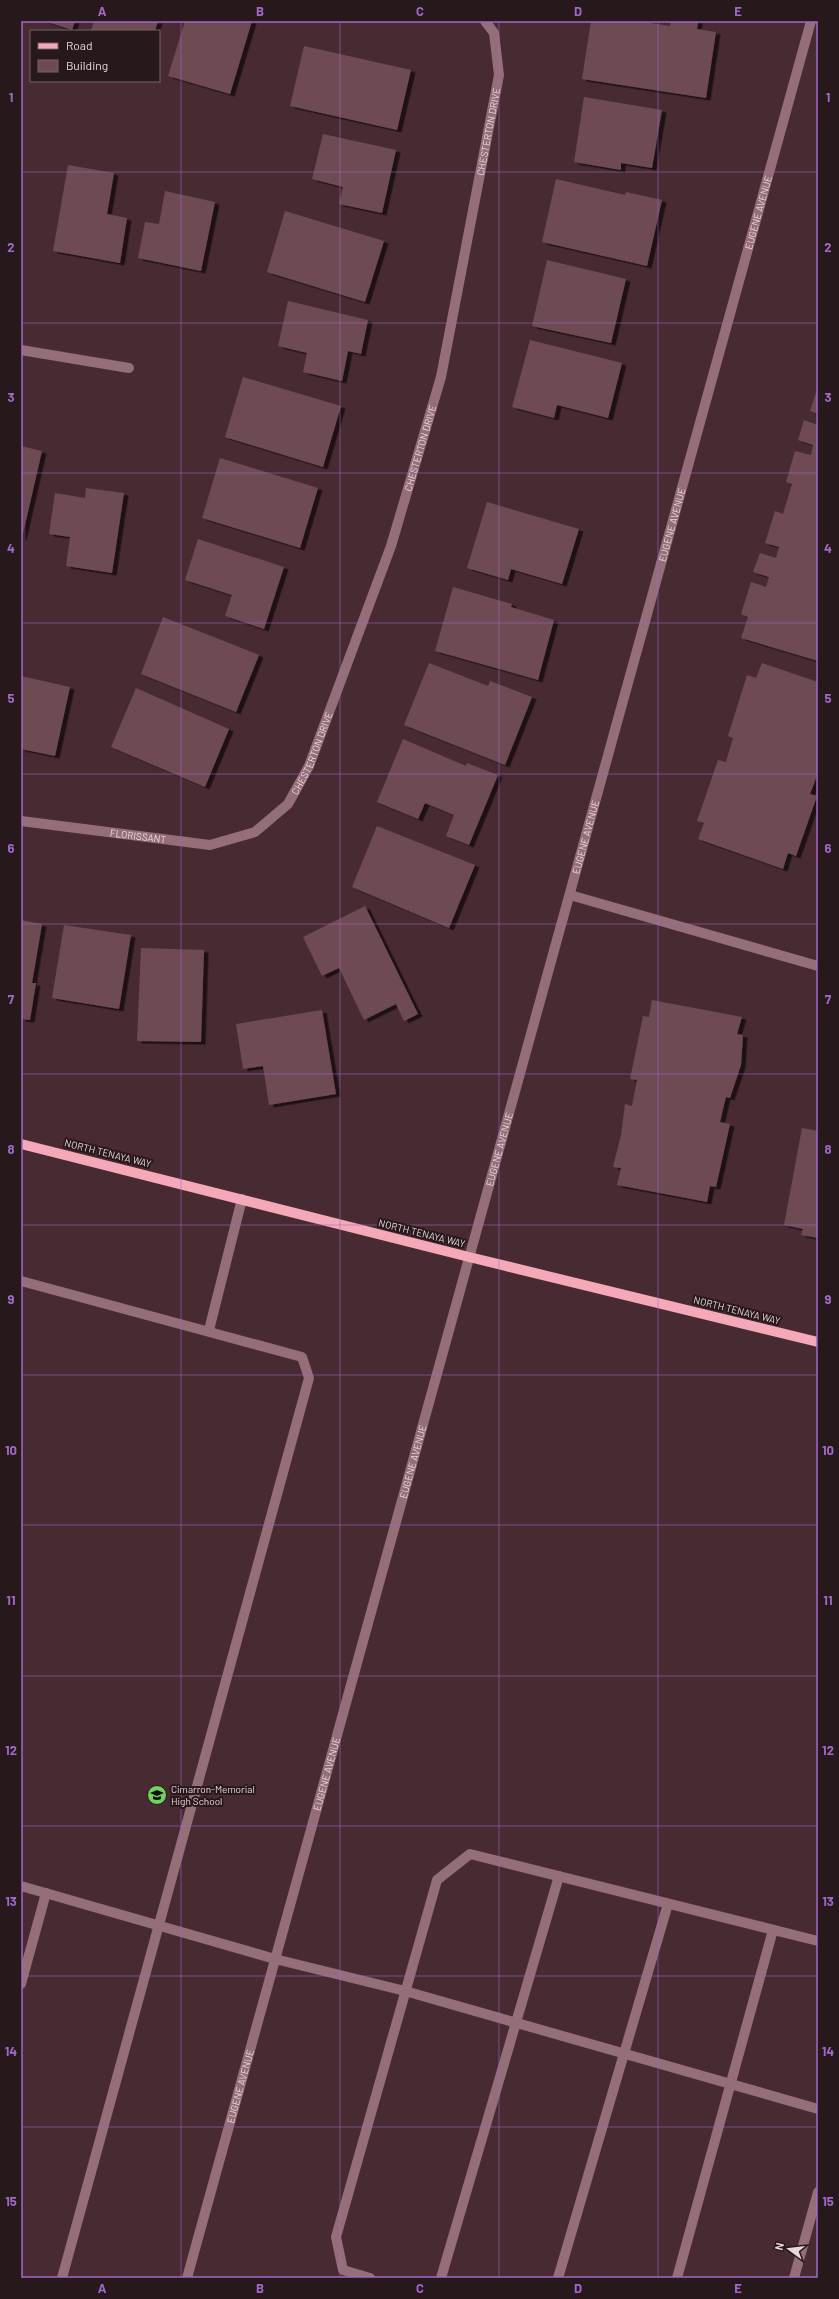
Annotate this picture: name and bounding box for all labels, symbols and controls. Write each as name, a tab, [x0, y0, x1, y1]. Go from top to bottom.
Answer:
text: A	[98, 3, 107, 19]
text: B	[256, 3, 264, 19]
text: C	[416, 3, 424, 19]
text: D	[574, 3, 582, 19]
text: E	[734, 3, 742, 19]
legend	[30, 30, 160, 82]
text: Road	[66, 38, 93, 52]
text: Building	[66, 58, 108, 72]
street label: CHESTERTON DRIVE	[474, 87, 502, 176]
text: 1	[9, 89, 13, 105]
text: 1	[826, 89, 830, 105]
street label: EUGENE AVENUE	[742, 174, 774, 251]
text: 2	[7, 239, 15, 255]
text: 2	[824, 239, 832, 255]
text: 3	[7, 389, 15, 405]
text: 3	[824, 389, 832, 405]
street label: CHESTERTON DRIVE	[402, 404, 438, 492]
street label: EUGENE AVENUE	[656, 487, 688, 563]
text: 4	[7, 540, 15, 556]
text: 4	[824, 540, 832, 556]
text: 5	[7, 690, 15, 706]
text: 5	[824, 690, 832, 706]
street label: CHESTERTON DRIVE	[288, 710, 335, 797]
street label: EUGENE AVENUE	[569, 799, 601, 875]
street label: FLORISSANT	[109, 826, 167, 845]
text: 6	[8, 840, 15, 856]
text: 6	[825, 840, 832, 856]
text: 7	[8, 991, 15, 1007]
text: 7	[825, 991, 832, 1007]
street label: EUGENE AVENUE	[483, 1111, 515, 1188]
street label: NORTH TENAYA WAY	[63, 1136, 153, 1170]
text: 8	[7, 1141, 15, 1157]
text: 8	[824, 1141, 832, 1157]
street label: NORTH TENAYA WAY	[377, 1216, 467, 1250]
text: 9	[8, 1291, 15, 1307]
text: 9	[825, 1291, 832, 1307]
street label: NORTH TENAYA WAY	[692, 1293, 782, 1327]
street label: EUGENE AVENUE	[397, 1423, 429, 1500]
text: 10	[5, 1442, 17, 1458]
text: 10	[822, 1442, 834, 1458]
text: 11	[6, 1592, 16, 1608]
text: 11	[823, 1592, 833, 1608]
street label: EUGENE AVENUE	[310, 1736, 342, 1812]
text: 12	[5, 1742, 17, 1758]
text: 12	[822, 1742, 834, 1758]
place label: Cimarron-Memorial High School	[171, 1783, 255, 1807]
school or university icon: Cimarron-Memorial High School	[146, 1784, 168, 1806]
text: 13	[5, 1893, 17, 1909]
text: 13	[822, 1893, 834, 1909]
text: 14	[5, 2043, 17, 2059]
text: 14	[822, 2043, 834, 2059]
street label: EUGENE AVENUE	[224, 2048, 256, 2124]
text: 15	[5, 2193, 17, 2209]
text: 15	[822, 2193, 834, 2209]
north arrow	[769, 2229, 809, 2269]
text: N	[772, 2241, 786, 2252]
text: A	[98, 2280, 107, 2296]
text: B	[256, 2280, 264, 2296]
text: C	[416, 2280, 424, 2296]
text: D	[574, 2280, 582, 2296]
text: E	[734, 2280, 742, 2296]

